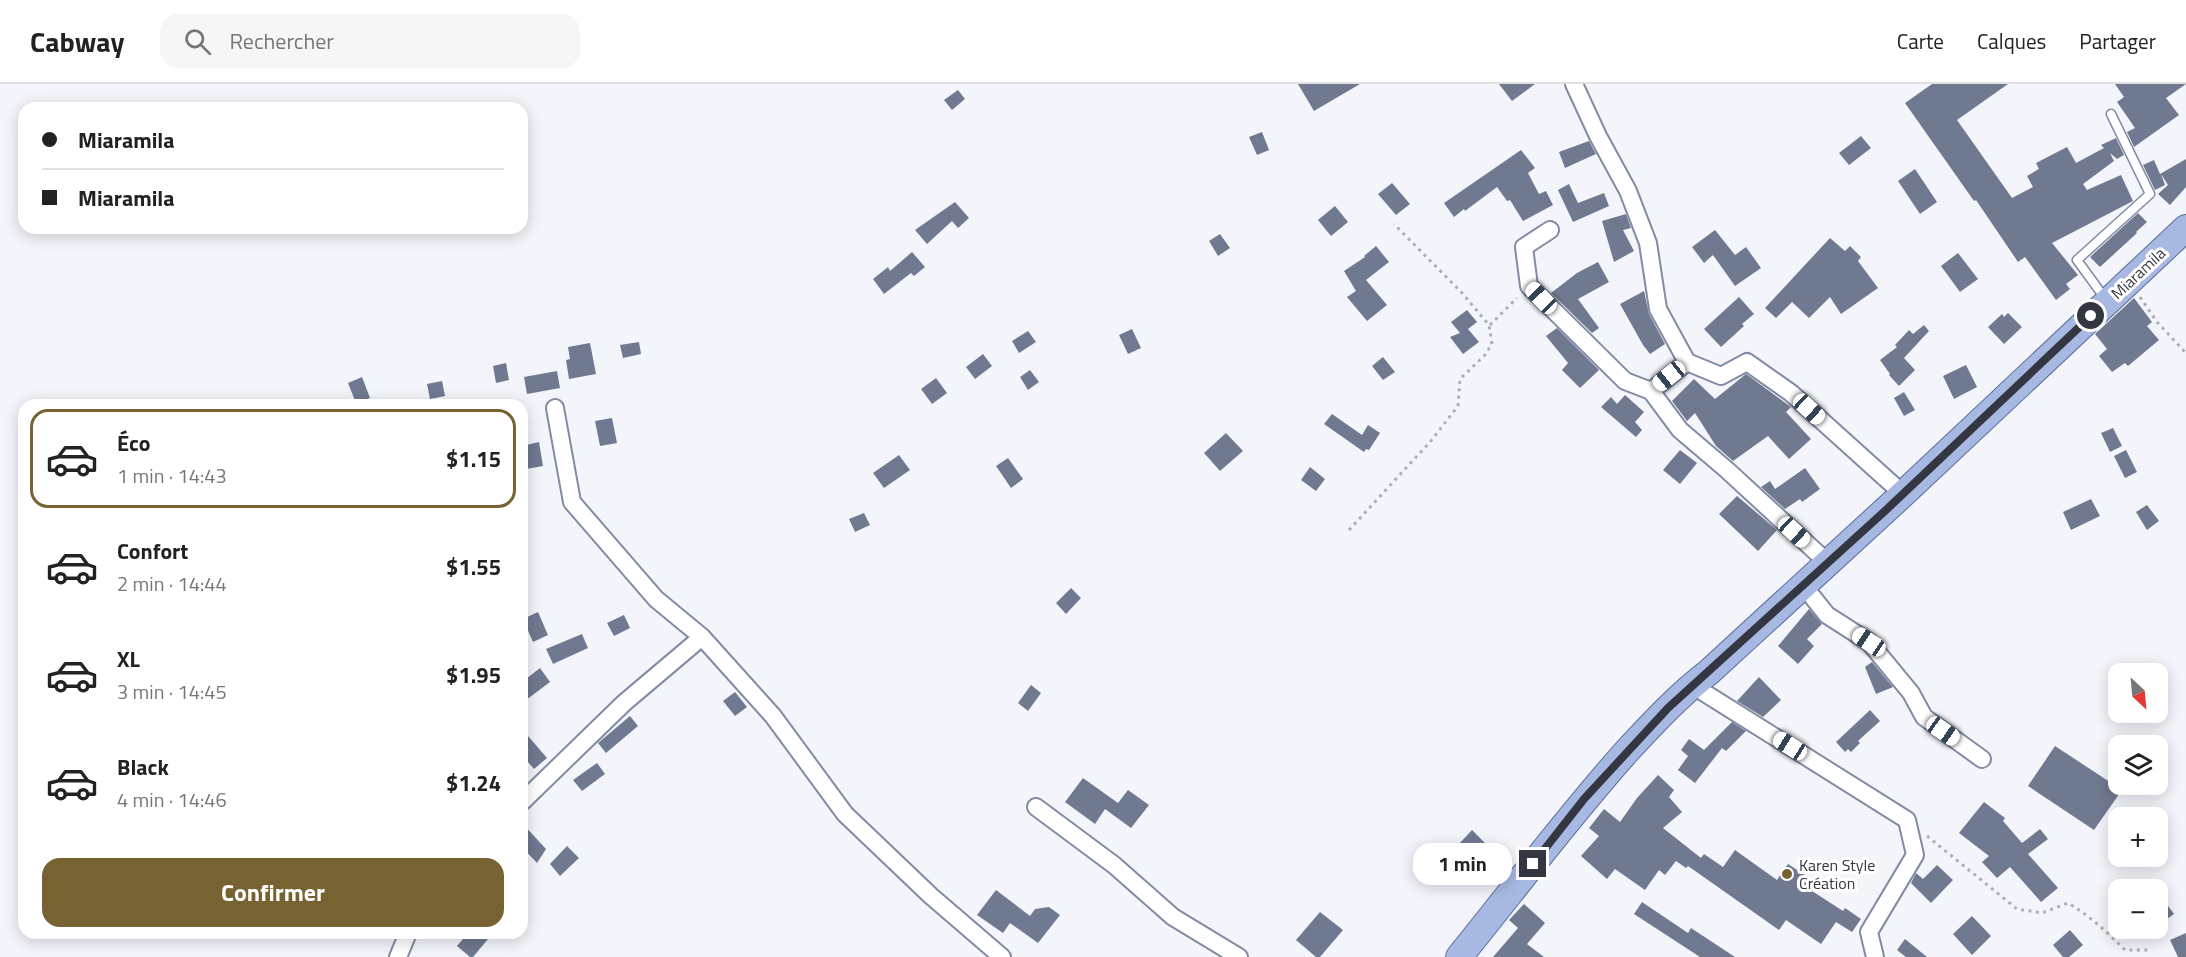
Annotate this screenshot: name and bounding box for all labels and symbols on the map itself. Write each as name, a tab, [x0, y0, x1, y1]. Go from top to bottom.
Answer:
street label: Miaramila	[2105, 241, 2171, 305]
car	[1522, 279, 1560, 317]
route start	[2077, 302, 2104, 329]
car	[1649, 358, 1689, 394]
car	[1790, 390, 1828, 428]
car	[1775, 513, 1813, 551]
car	[1849, 624, 1889, 660]
north arrow	[2108, 663, 2168, 723]
car	[1923, 713, 1963, 749]
car	[1770, 729, 1810, 763]
callout: 1 min	[1413, 843, 1512, 885]
route end	[1519, 850, 1546, 877]
place label: Karen Style Création	[1799, 853, 1875, 895]
marker: Karen Style Création	[1780, 867, 1794, 881]

